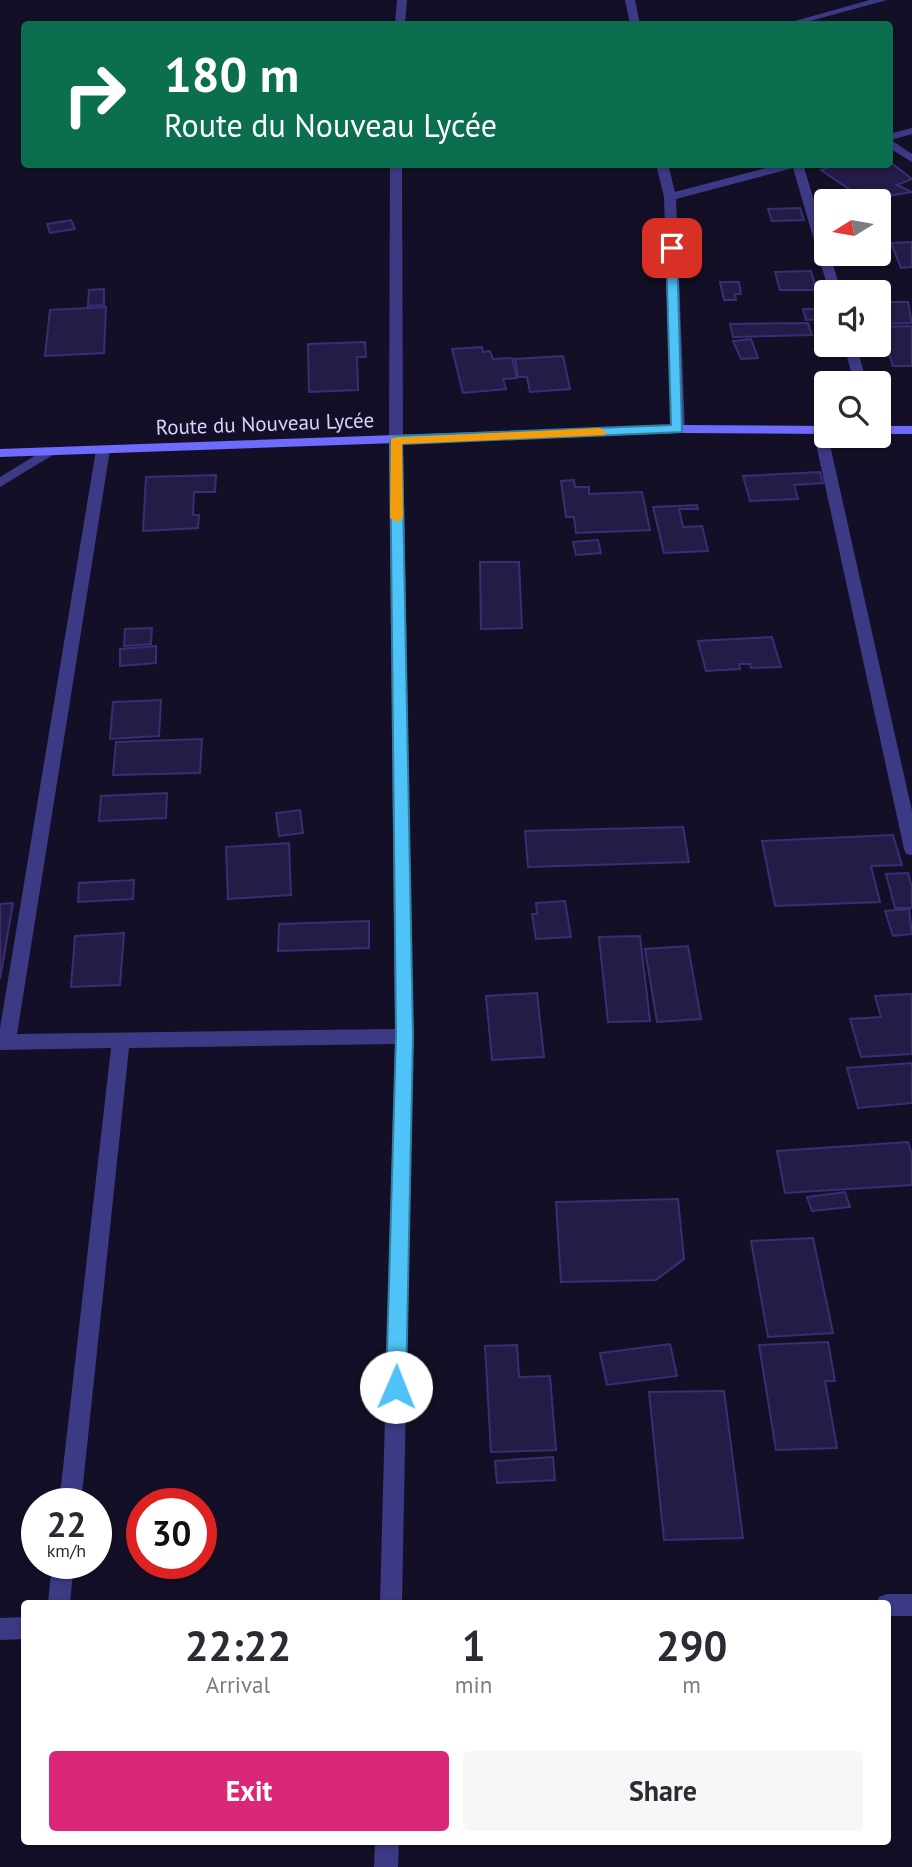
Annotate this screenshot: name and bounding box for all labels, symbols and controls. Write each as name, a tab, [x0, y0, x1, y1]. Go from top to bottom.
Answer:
text: 180 m	[164, 42, 299, 106]
icon: right	[49, 49, 140, 140]
text: Route du Nouveau Lycée	[164, 104, 497, 146]
north arrow	[814, 189, 891, 266]
map controls	[814, 189, 891, 448]
pin	[642, 218, 702, 278]
icon: arrive	[653, 229, 691, 267]
button: sound	[814, 280, 891, 357]
button: search	[814, 371, 891, 448]
street label: Route du Nouveau Lycée	[155, 406, 375, 441]
position arrow	[359, 1350, 433, 1424]
speed limit sign: 30	[126, 1488, 217, 1579]
text: 22	[47, 1501, 86, 1547]
text: km/h	[47, 1539, 86, 1562]
text: 22:22	[185, 1618, 291, 1673]
text: 1	[462, 1618, 485, 1673]
text: 290	[656, 1618, 727, 1673]
text: Arrival	[206, 1670, 270, 1699]
text: min	[455, 1670, 492, 1699]
text: m	[682, 1670, 701, 1699]
button: Exit	[49, 1751, 449, 1831]
button: Share	[463, 1751, 863, 1831]

